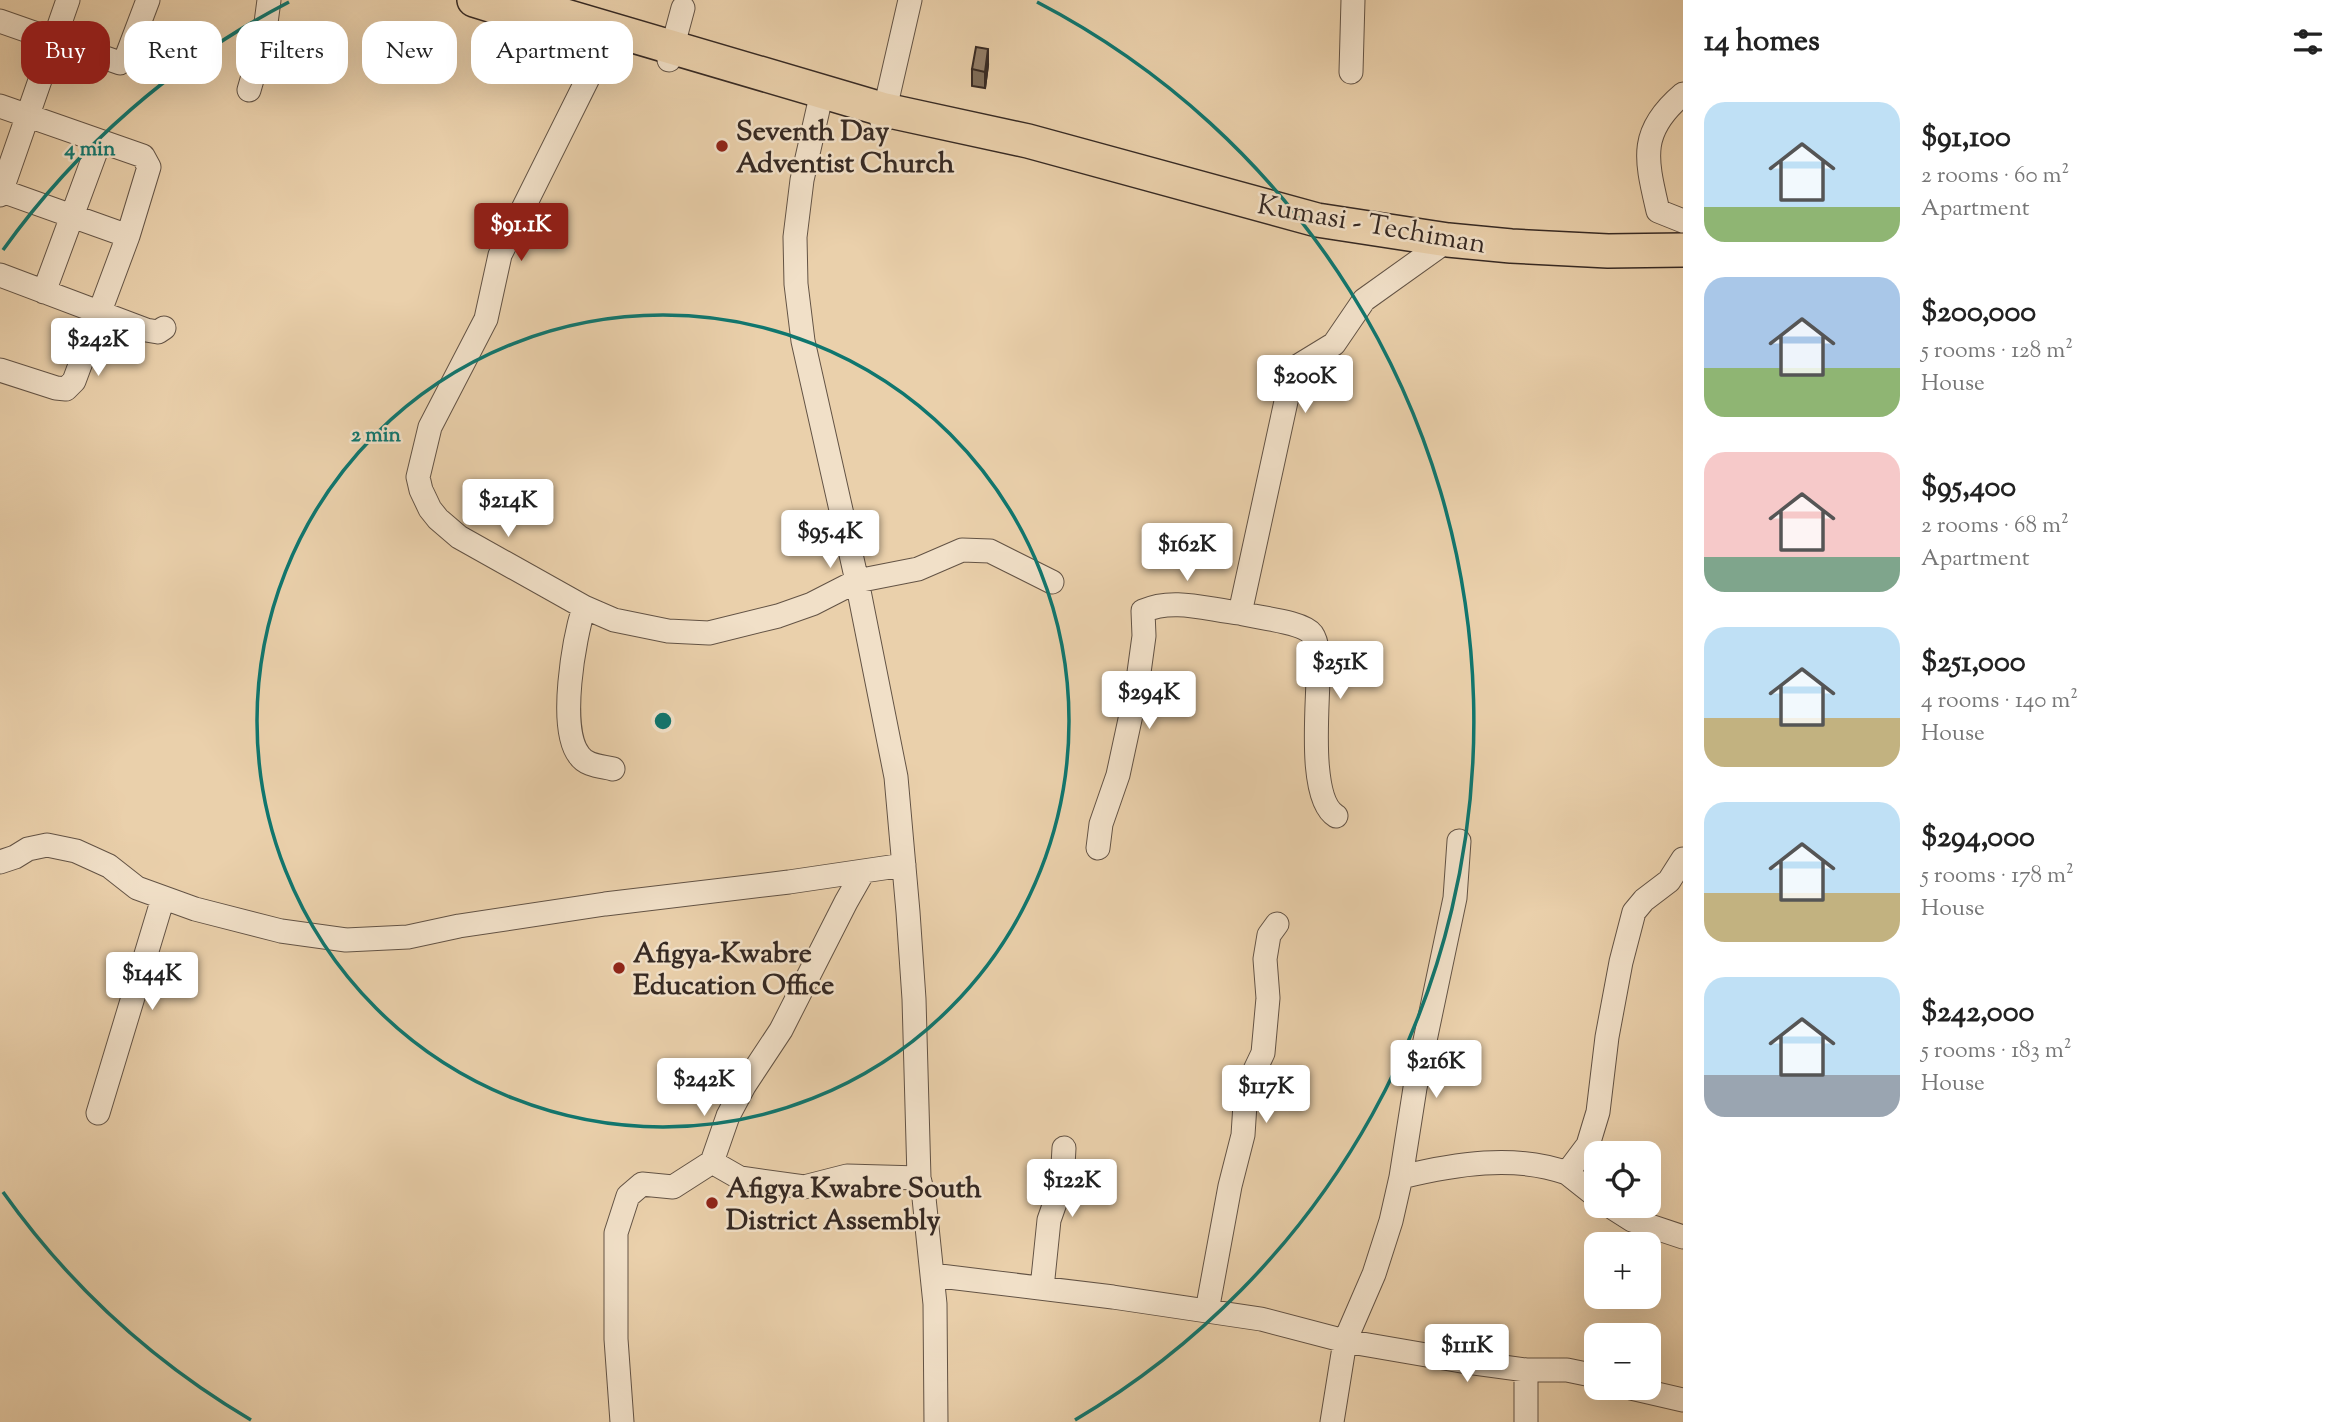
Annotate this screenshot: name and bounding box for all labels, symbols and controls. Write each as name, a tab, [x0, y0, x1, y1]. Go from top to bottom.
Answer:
chip: Buy	[21, 21, 110, 84]
chip: Rent	[124, 21, 222, 84]
chip: Filters	[236, 21, 348, 84]
chip: New	[362, 21, 457, 84]
chip: Apartment	[471, 21, 633, 84]
text: 14 homes	[1704, 21, 1820, 64]
icon: filters	[2289, 23, 2327, 61]
place label: Seventh Day Adventist Church	[736, 113, 955, 185]
text: $91,100	[1921, 117, 2011, 160]
icon: home	[1760, 130, 1844, 214]
text: 4 min	[64, 135, 116, 165]
marker: Seventh Day Adventist Church	[714, 138, 730, 154]
text: 2 rooms · 60 m²	[1921, 160, 2069, 193]
street label: Kumasi - Techiman	[1254, 186, 1489, 266]
text: Apartment	[1921, 193, 2030, 226]
pin: $91.1K	[464, 204, 578, 263]
text: $91.1K	[490, 209, 552, 242]
text: $200,000	[1921, 292, 2036, 335]
icon: home	[1760, 305, 1844, 389]
pin: $242K	[49, 318, 147, 378]
text: $242K	[67, 324, 129, 357]
text: 5 rooms · 128 m²	[1921, 335, 2073, 368]
pin: $200K	[1256, 356, 1354, 415]
text: $200K	[1273, 361, 1337, 394]
text: House	[1921, 368, 1985, 401]
text: 2 min	[351, 421, 402, 451]
text: $95,400	[1921, 467, 2016, 510]
pin: $214K	[459, 480, 557, 539]
icon: home	[1760, 480, 1844, 564]
text: $214K	[478, 485, 538, 518]
pin: $95.4K	[773, 510, 887, 570]
text: 2 rooms · 68 m²	[1921, 510, 2069, 543]
text: $95.4K	[797, 516, 863, 549]
pin: $162K	[1138, 524, 1236, 583]
text: $162K	[1158, 529, 1216, 562]
text: Apartment	[1921, 543, 2030, 576]
pin: $251K	[1291, 642, 1389, 701]
text: $251,000	[1921, 642, 2026, 685]
text: $251K	[1312, 647, 1368, 680]
icon: home	[1760, 655, 1844, 739]
pin: $294K	[1100, 672, 1198, 731]
text: $294K	[1118, 677, 1180, 710]
text: 4 rooms · 140 m²	[1921, 685, 2078, 718]
centre of rings	[651, 709, 675, 733]
text: House	[1921, 718, 1985, 751]
text: $294,000	[1921, 817, 2035, 860]
icon: home	[1760, 830, 1844, 914]
text: 5 rooms · 178 m²	[1921, 860, 2074, 893]
text: House	[1921, 893, 1985, 926]
place label: Afigya-Kwabre Education Office	[633, 935, 834, 1007]
pin: $144K	[103, 953, 201, 1012]
text: $144K	[122, 958, 182, 991]
marker: Afigya-Kwabre Education Office	[611, 960, 627, 976]
text: $242,000	[1921, 992, 2034, 1035]
icon: home	[1760, 1005, 1844, 1089]
text: 5 rooms · 183 m²	[1921, 1035, 2072, 1068]
pin: $216K	[1387, 1040, 1485, 1100]
text: $216K	[1407, 1046, 1465, 1079]
pin: $242K	[655, 1058, 753, 1118]
text: $242K	[673, 1064, 735, 1097]
pin: $117K	[1217, 1066, 1315, 1125]
text: House	[1921, 1068, 1985, 1101]
text: $117K	[1238, 1071, 1294, 1104]
map controls	[1584, 1141, 1661, 1400]
button: locate	[1584, 1141, 1661, 1218]
pin: $122K	[1023, 1160, 1121, 1219]
text: $122K	[1043, 1165, 1101, 1198]
place label: Afigya Kwabre South District Assembly	[726, 1170, 982, 1242]
marker: Afigya Kwabre South District Assembly	[704, 1195, 720, 1211]
button: +	[1584, 1232, 1661, 1309]
button: −	[1584, 1323, 1661, 1400]
pin: $111K	[1418, 1324, 1516, 1384]
text: $111K	[1441, 1330, 1493, 1363]

